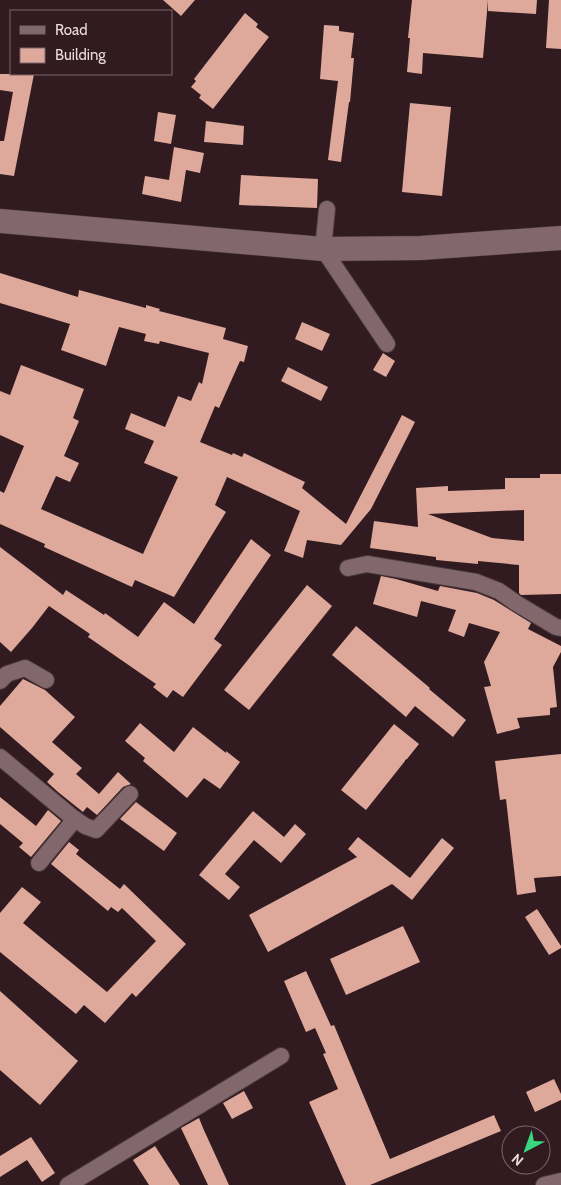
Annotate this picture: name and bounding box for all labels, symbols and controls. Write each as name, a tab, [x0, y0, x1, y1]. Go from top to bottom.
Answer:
legend	[10, 10, 172, 75]
text: Road	[55, 21, 88, 39]
text: Building	[55, 46, 106, 64]
north arrow	[501, 1125, 551, 1175]
text: N	[508, 1150, 527, 1170]

